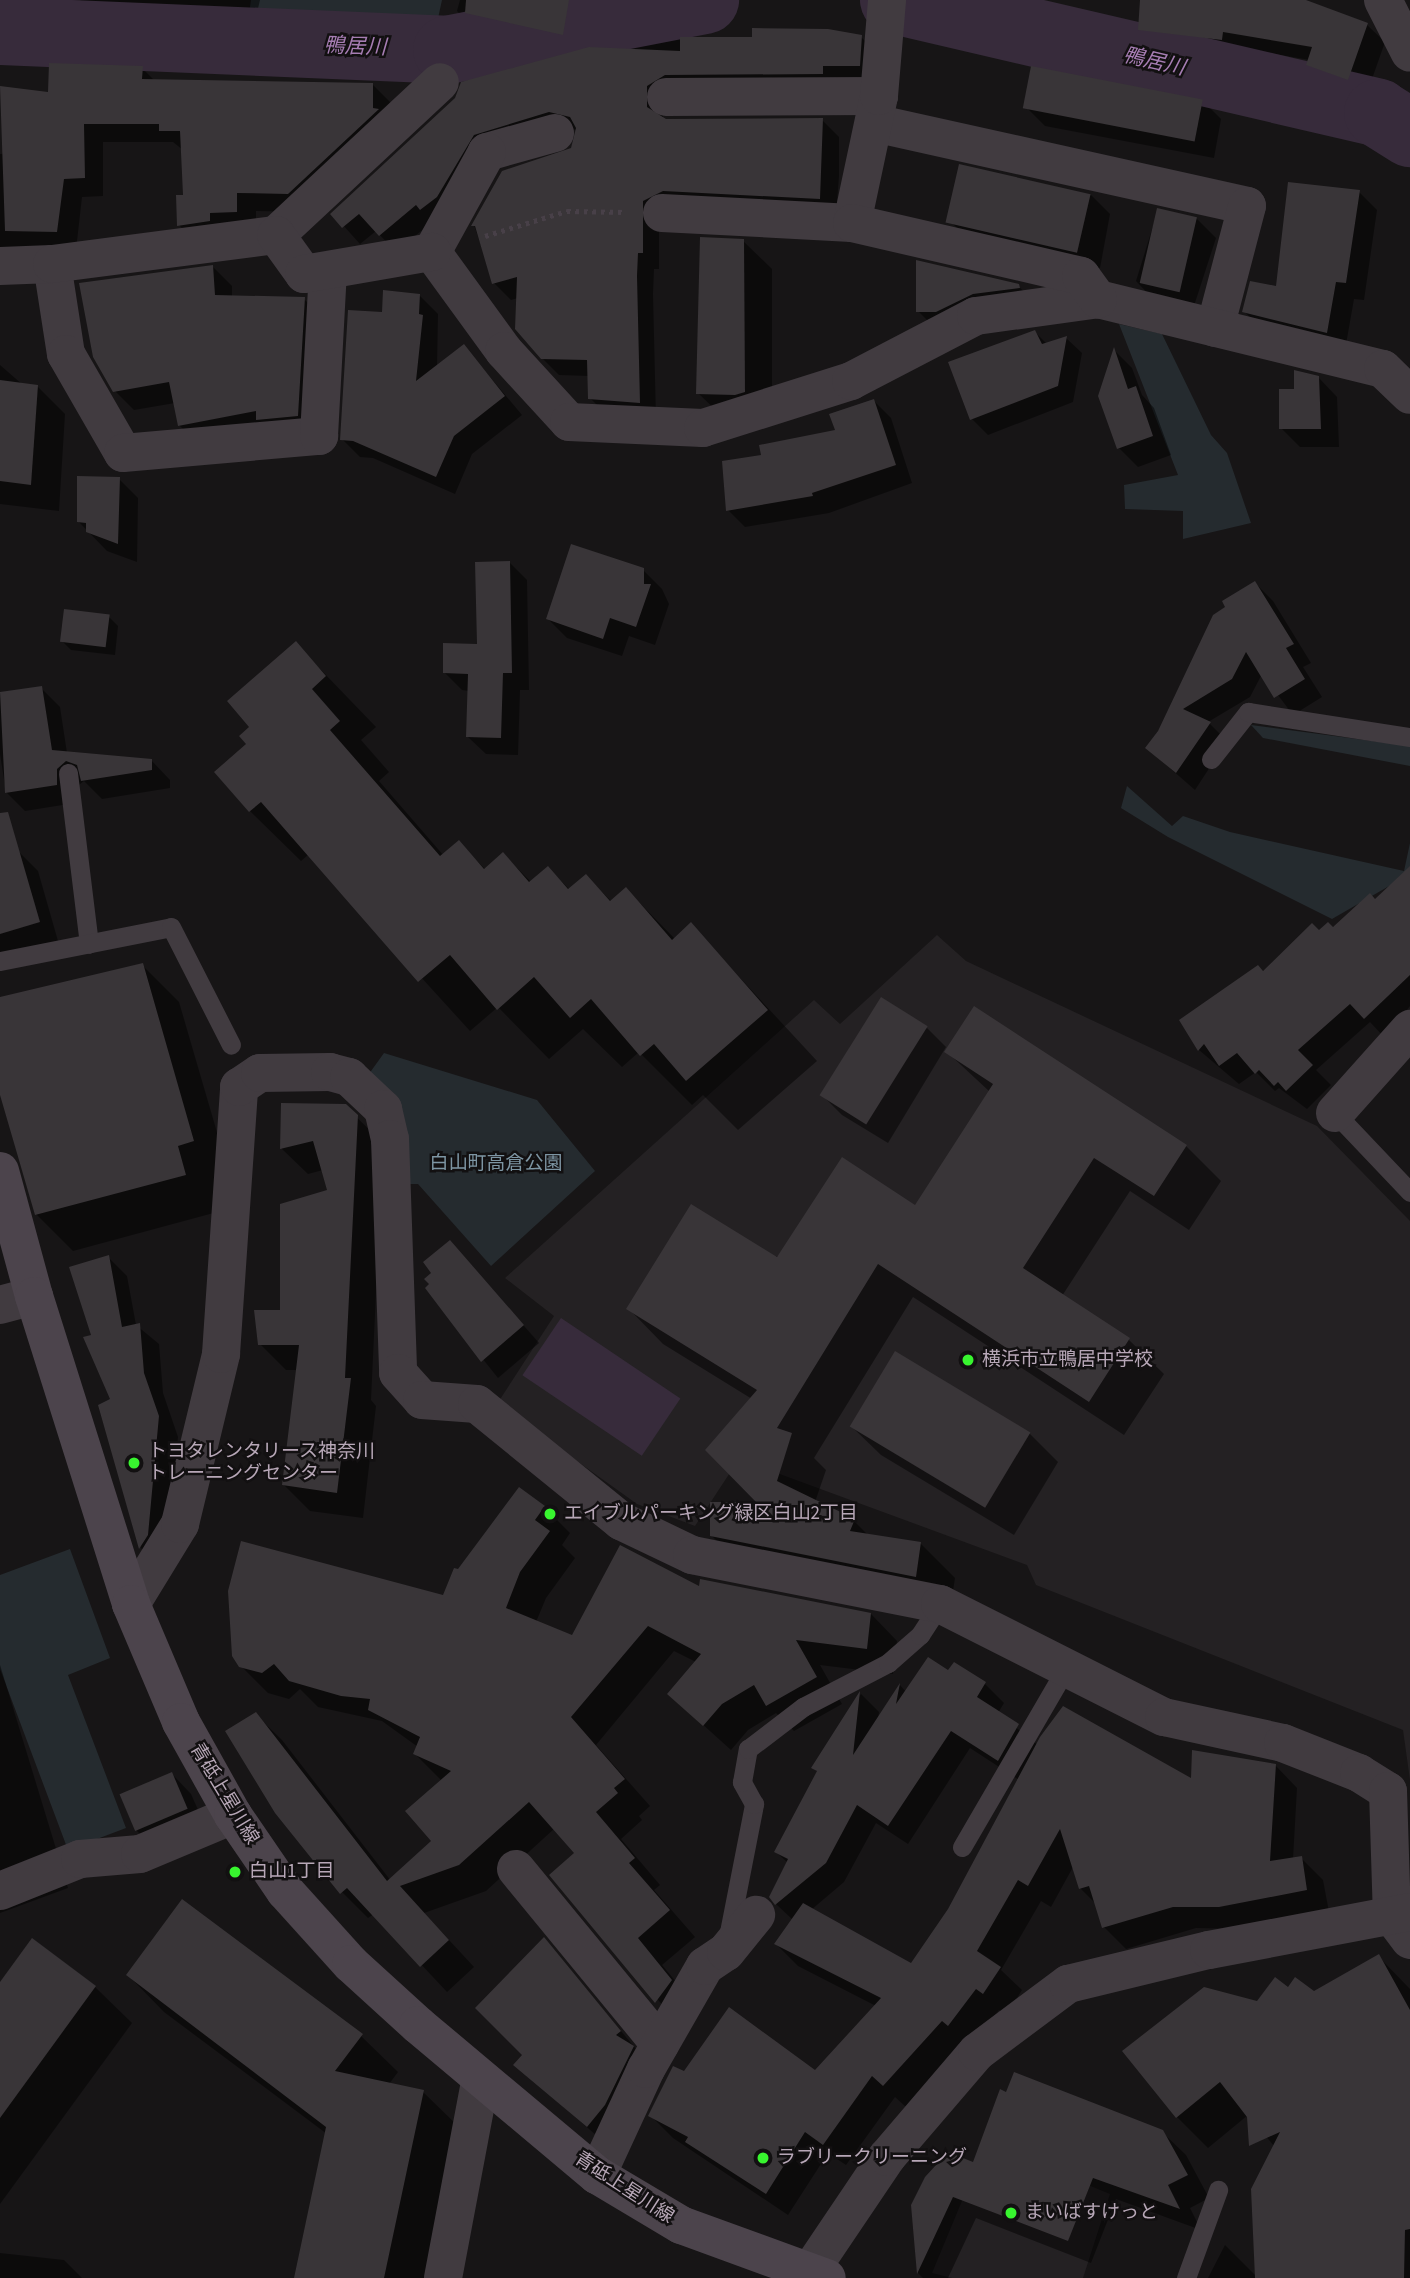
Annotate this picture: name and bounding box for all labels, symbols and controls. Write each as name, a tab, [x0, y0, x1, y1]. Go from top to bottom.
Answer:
water label: 鴨居川	[323, 32, 387, 60]
water label: 鴨居川	[1120, 42, 1188, 80]
park label: 白山町高倉公園	[430, 1153, 562, 1175]
place label: 横浜市立鴨居中学校	[982, 1349, 1153, 1371]
marker: 横浜市立鴨居中学校	[960, 1352, 976, 1368]
place label: トヨタレンタリース神奈川 トレーニングセンター	[148, 1441, 376, 1485]
marker: トヨタレンタリース神奈川 トレーニングセンター	[126, 1455, 142, 1471]
place label: エイブルパーキング緑区白山2丁目	[564, 1503, 858, 1525]
marker: エイブルパーキング緑区白山2丁目	[542, 1506, 558, 1522]
street label: 青砥上星川線	[185, 1739, 263, 1849]
place label: 白山1丁目	[249, 1861, 334, 1883]
marker: 白山1丁目	[227, 1864, 243, 1880]
street label: 青砥上星川線	[570, 2147, 678, 2229]
place label: ラブリークリーニング	[777, 2147, 967, 2169]
marker: ラブリークリーニング	[755, 2150, 771, 2166]
place label: まいばすけっと	[1025, 2202, 1158, 2224]
marker: まいばすけっと	[1003, 2205, 1019, 2221]

